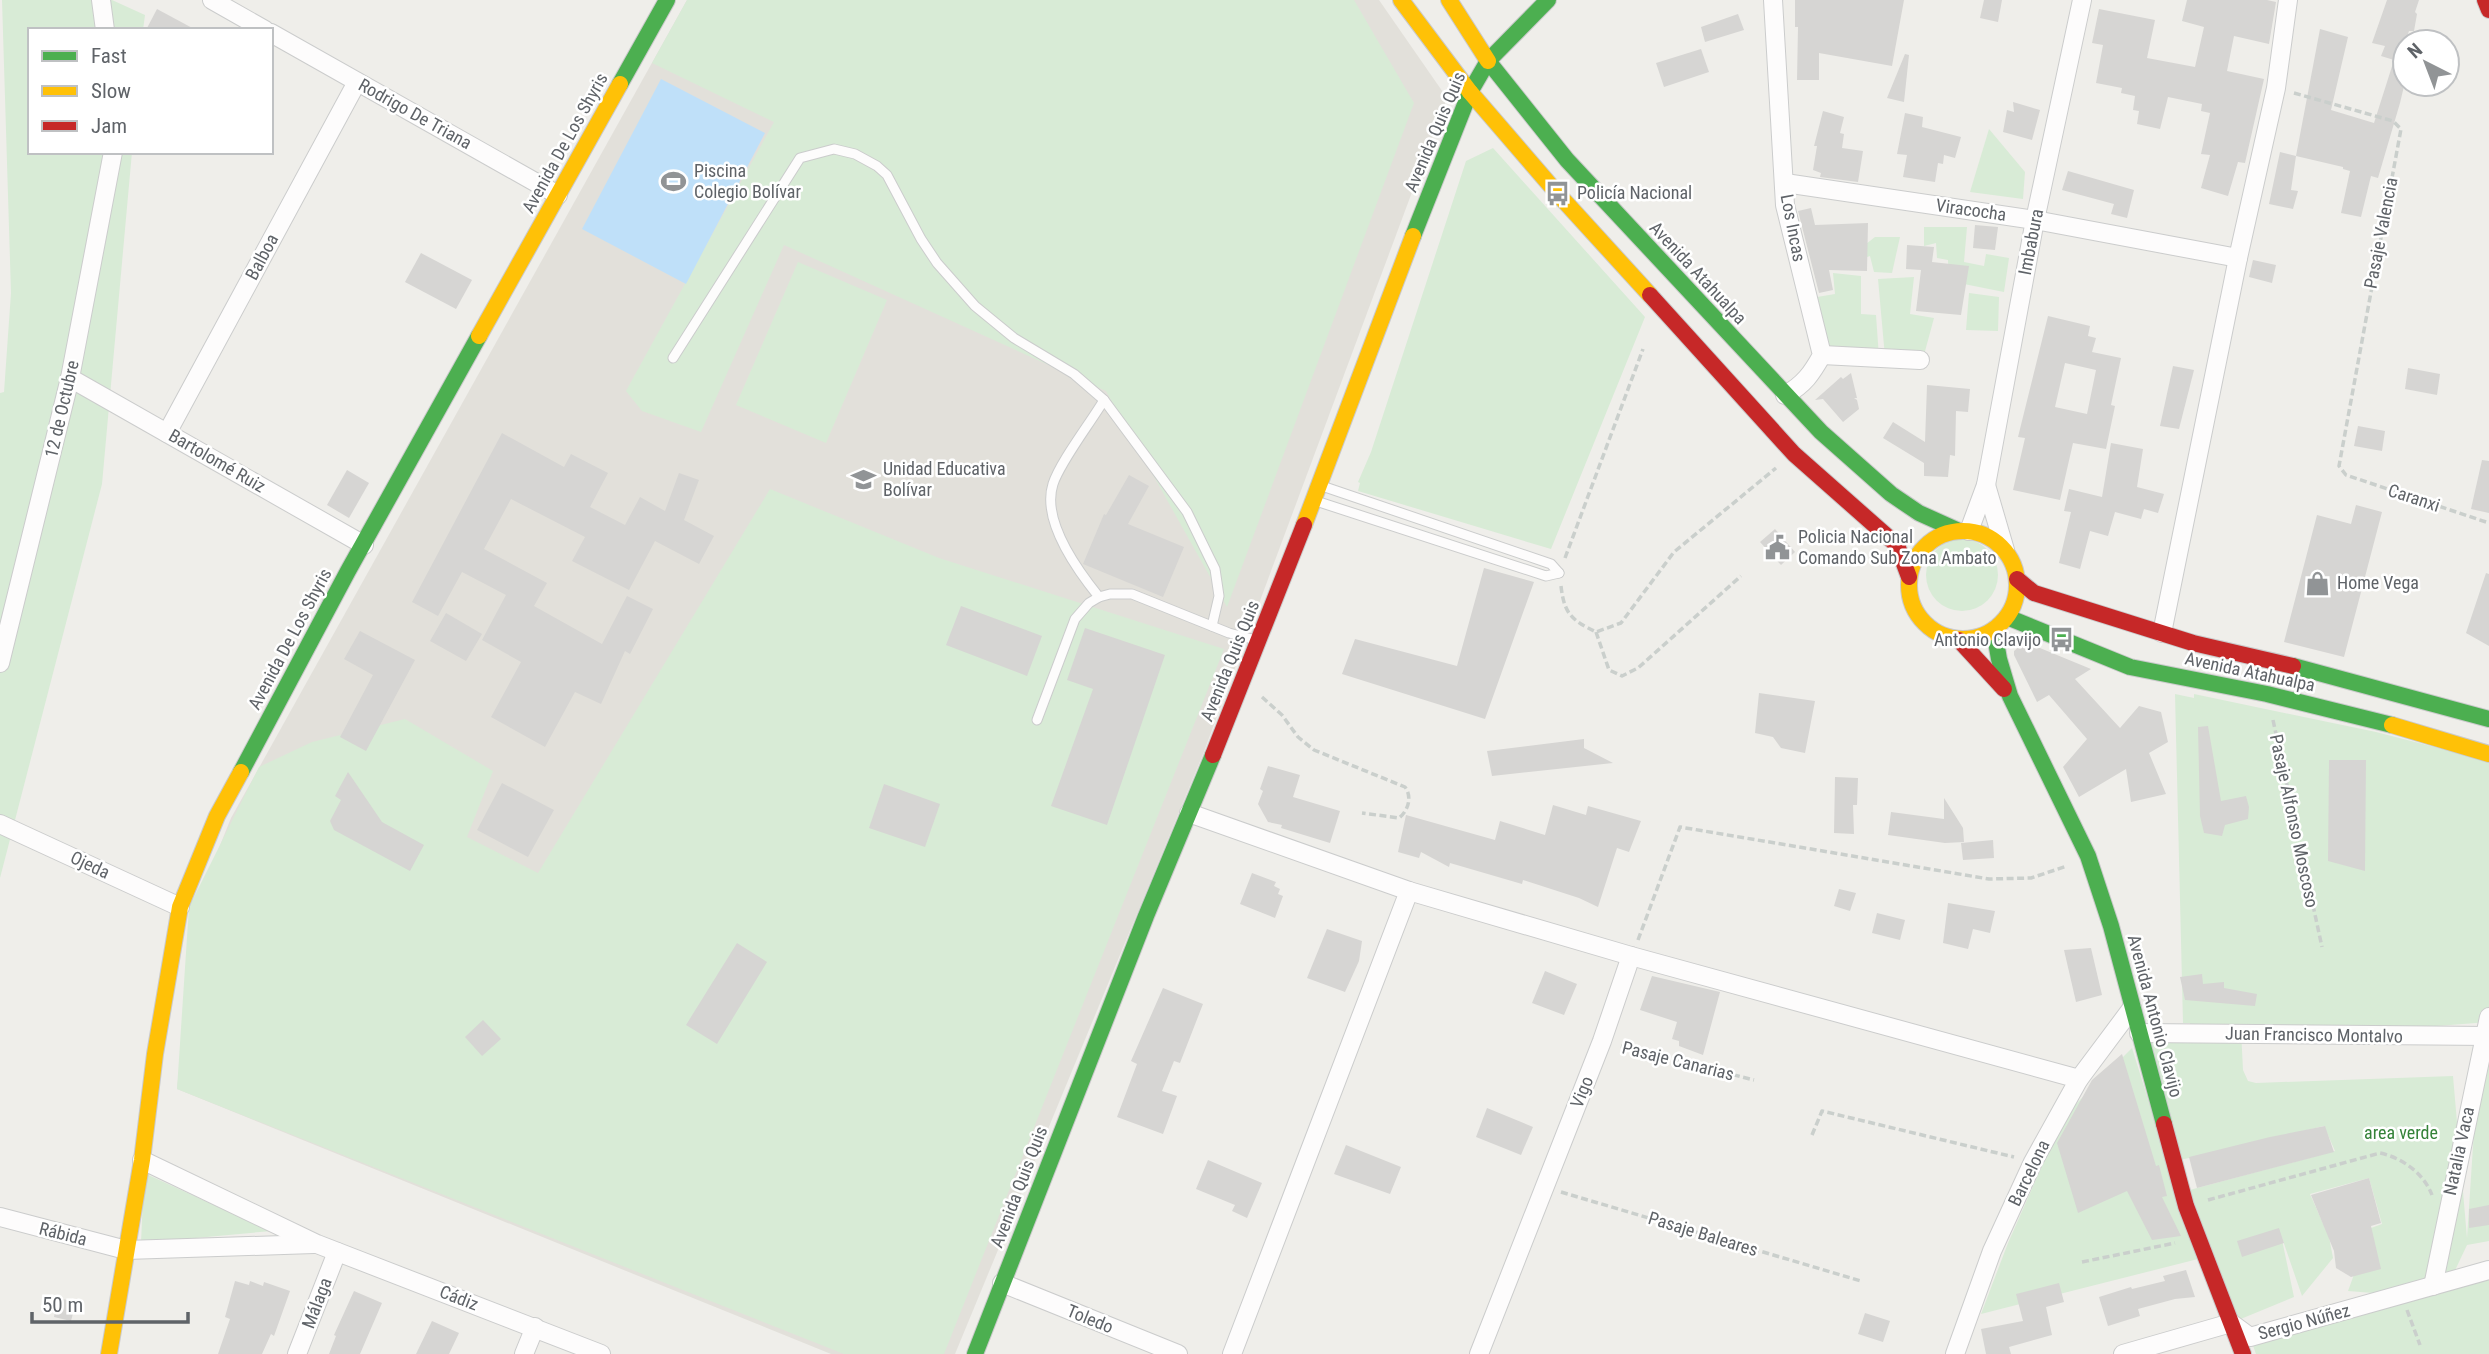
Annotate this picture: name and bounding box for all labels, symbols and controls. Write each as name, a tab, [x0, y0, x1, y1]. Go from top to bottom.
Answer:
legend	[28, 28, 273, 154]
north arrow	[2391, 28, 2461, 98]
text: N	[2403, 38, 2427, 63]
text: Fast	[91, 44, 127, 68]
street label: Avenida De Los Shyris	[517, 69, 612, 216]
street label: Avenida Quis Quis	[1400, 69, 1469, 195]
street label: Rodrigo De Triana	[355, 74, 475, 153]
text: Slow	[91, 79, 131, 103]
text: Jam	[91, 114, 127, 138]
place label: Piscina Colegio Bolívar	[694, 160, 801, 202]
sports icon: Piscina Colegio Bolívar	[660, 167, 688, 195]
street label: Pasaje Valencia	[2359, 176, 2402, 290]
bus stop icon: Policía Nacional	[1543, 179, 1571, 207]
place label: Policía Nacional	[1577, 182, 1692, 203]
street label: Los Incas	[1777, 192, 1810, 263]
street label: Viracocha	[1934, 194, 2008, 225]
street label: Imbabura	[2014, 207, 2047, 277]
street label: Avenida Atahualpa	[1646, 217, 1751, 328]
street label: Balboa	[241, 230, 282, 283]
street label: 12 de Octubre	[40, 358, 83, 460]
street label: Bartolomé Ruiz	[165, 424, 269, 497]
place label: Unidad Educativa Bolívar	[883, 458, 1006, 500]
school or university icon: Unidad Educativa Bolívar	[849, 465, 877, 493]
street label: Caranxi	[2386, 479, 2443, 516]
place label: Policia Nacional Comando Sub Zona Ambato	[1798, 526, 1997, 568]
public building icon: Policia Nacional Comando Sub Zona Ambato	[1764, 533, 1792, 561]
street label: Avenida De Los Shyris	[244, 565, 336, 713]
shop icon: Home Vega	[2303, 569, 2331, 597]
place label: Home Vega	[2337, 572, 2419, 593]
street label: Avenida Quis Quis	[1196, 597, 1263, 724]
bus stop icon: Antonio Clavijo	[2047, 626, 2075, 654]
place label: Antonio Clavijo	[1934, 629, 2041, 650]
street label: Avenida Atahualpa	[2183, 647, 2317, 696]
street label: Pasaje Alfonso Moscoso	[2266, 732, 2323, 910]
street label: Ojeda	[67, 846, 113, 883]
street label: Avenida Antonio Clavijo	[2124, 932, 2187, 1099]
street label: Juan Francisco Montalvo	[2225, 1022, 2403, 1047]
street label: Pasaje Canarias	[1620, 1036, 1736, 1085]
street label: Vigo	[1566, 1073, 1597, 1111]
street label: Natalia Vaca	[2439, 1105, 2478, 1197]
park label: area verde	[2364, 1122, 2438, 1143]
street label: Avenida Quis Quis	[986, 1123, 1051, 1251]
street label: Barcelona	[2004, 1136, 2054, 1209]
street label: Pasaje Baleares	[1646, 1207, 1761, 1260]
street label: Rábida	[37, 1217, 89, 1250]
street label: Málaga	[297, 1275, 336, 1331]
scale bar	[32, 1280, 187, 1324]
street label: Cádiz	[437, 1281, 482, 1314]
text: 50 m	[42, 1293, 83, 1317]
street label: Sergio Núñez	[2256, 1299, 2352, 1344]
street label: Toledo	[1064, 1300, 1116, 1337]

